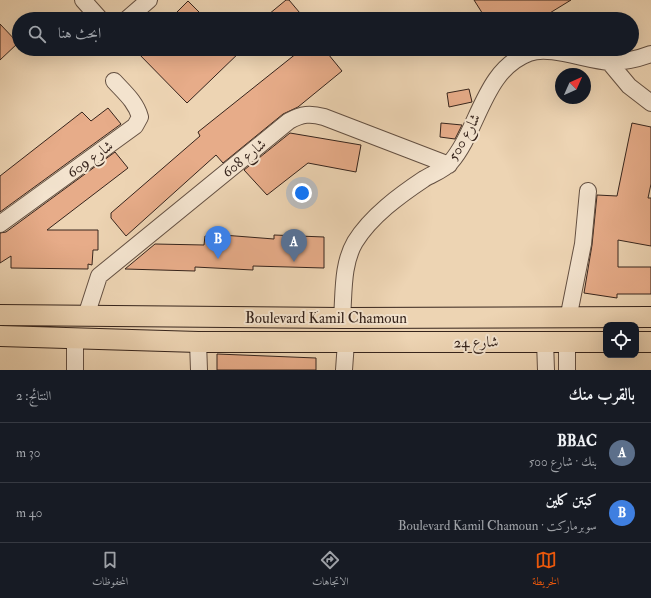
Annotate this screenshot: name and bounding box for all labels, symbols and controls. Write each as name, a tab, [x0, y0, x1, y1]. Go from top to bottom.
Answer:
search box	[12, 12, 639, 56]
icon: search	[26, 23, 48, 45]
text: ابحث هنا	[58, 24, 101, 43]
north arrow	[555, 68, 591, 104]
street label: شارع 500	[444, 110, 488, 166]
street label: شارع 608	[218, 135, 272, 184]
street label: شارع 609	[64, 136, 119, 185]
your location	[292, 183, 312, 203]
pin: B	[205, 226, 231, 259]
pin: A	[281, 229, 307, 262]
street label: Boulevard Kamil Chamoun	[245, 309, 407, 328]
map controls	[603, 322, 639, 358]
button: locate	[603, 322, 639, 358]
street label: شارع 24	[453, 333, 499, 355]
text: بالقرب منك	[569, 384, 635, 405]
text: النتائج: 2	[16, 388, 51, 404]
text: BBAC	[557, 432, 597, 451]
text: 30 m	[16, 445, 41, 461]
text: A	[618, 445, 626, 461]
text: بنك · شارع 500	[529, 454, 597, 470]
text: كبتن كلين	[546, 491, 597, 510]
text: 40 m	[16, 505, 43, 521]
text: B	[618, 505, 626, 521]
text: سوبرماركت · Boulevard Kamil Chamoun	[398, 518, 597, 534]
tab: المحفوظات	[92, 549, 128, 592]
tab: الاتجاهات	[312, 549, 349, 592]
tab: الخريطة	[532, 549, 559, 592]

